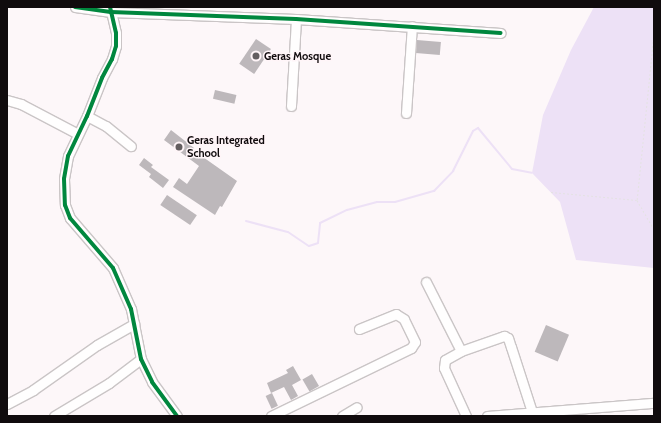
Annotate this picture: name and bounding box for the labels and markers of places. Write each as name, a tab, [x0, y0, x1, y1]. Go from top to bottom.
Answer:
place label: Geras Mosque	[264, 49, 331, 63]
marker: Geras Mosque	[251, 51, 261, 61]
place label: Geras Integrated School	[187, 134, 265, 160]
marker: Geras Integrated School	[174, 142, 184, 152]

